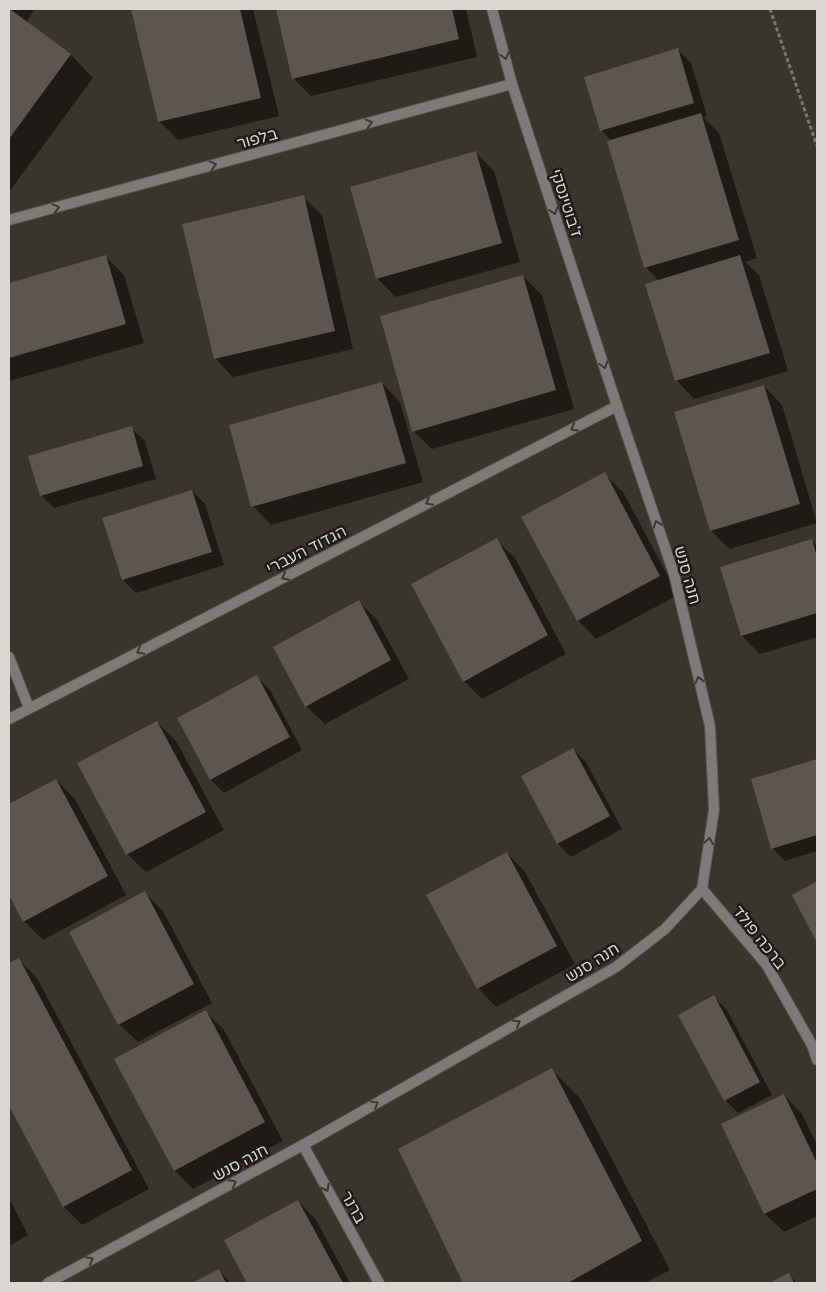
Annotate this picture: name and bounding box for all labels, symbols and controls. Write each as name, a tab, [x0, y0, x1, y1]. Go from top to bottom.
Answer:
one-way arrow	[499, 51, 509, 59]
one-way arrow	[365, 118, 373, 128]
street label: בלפור	[235, 124, 280, 154]
one-way arrow	[208, 160, 217, 171]
street label: ז'בוטינסקי	[546, 167, 587, 240]
one-way arrow	[51, 203, 59, 213]
one-way arrow	[548, 206, 558, 214]
one-way arrow	[598, 361, 608, 369]
one-way arrow	[570, 422, 579, 432]
one-way arrow	[426, 496, 435, 506]
one-way arrow	[653, 520, 663, 528]
street label: הגדוד העברי	[263, 521, 350, 579]
street label: חנה סנש	[669, 544, 705, 607]
one-way arrow	[281, 571, 290, 581]
one-way arrow	[137, 645, 146, 655]
one-way arrow	[694, 676, 705, 685]
one-way arrow	[703, 837, 714, 845]
street label: ברכה פולד	[728, 902, 790, 974]
street label: חנה סנש	[562, 938, 623, 987]
one-way arrow	[511, 1020, 520, 1030]
one-way arrow	[370, 1100, 379, 1110]
street label: חנה סנש	[209, 1140, 272, 1186]
one-way arrow	[228, 1179, 237, 1189]
one-way arrow	[320, 1182, 330, 1191]
street label: ברנר	[336, 1188, 370, 1227]
one-way arrow	[85, 1256, 94, 1266]

